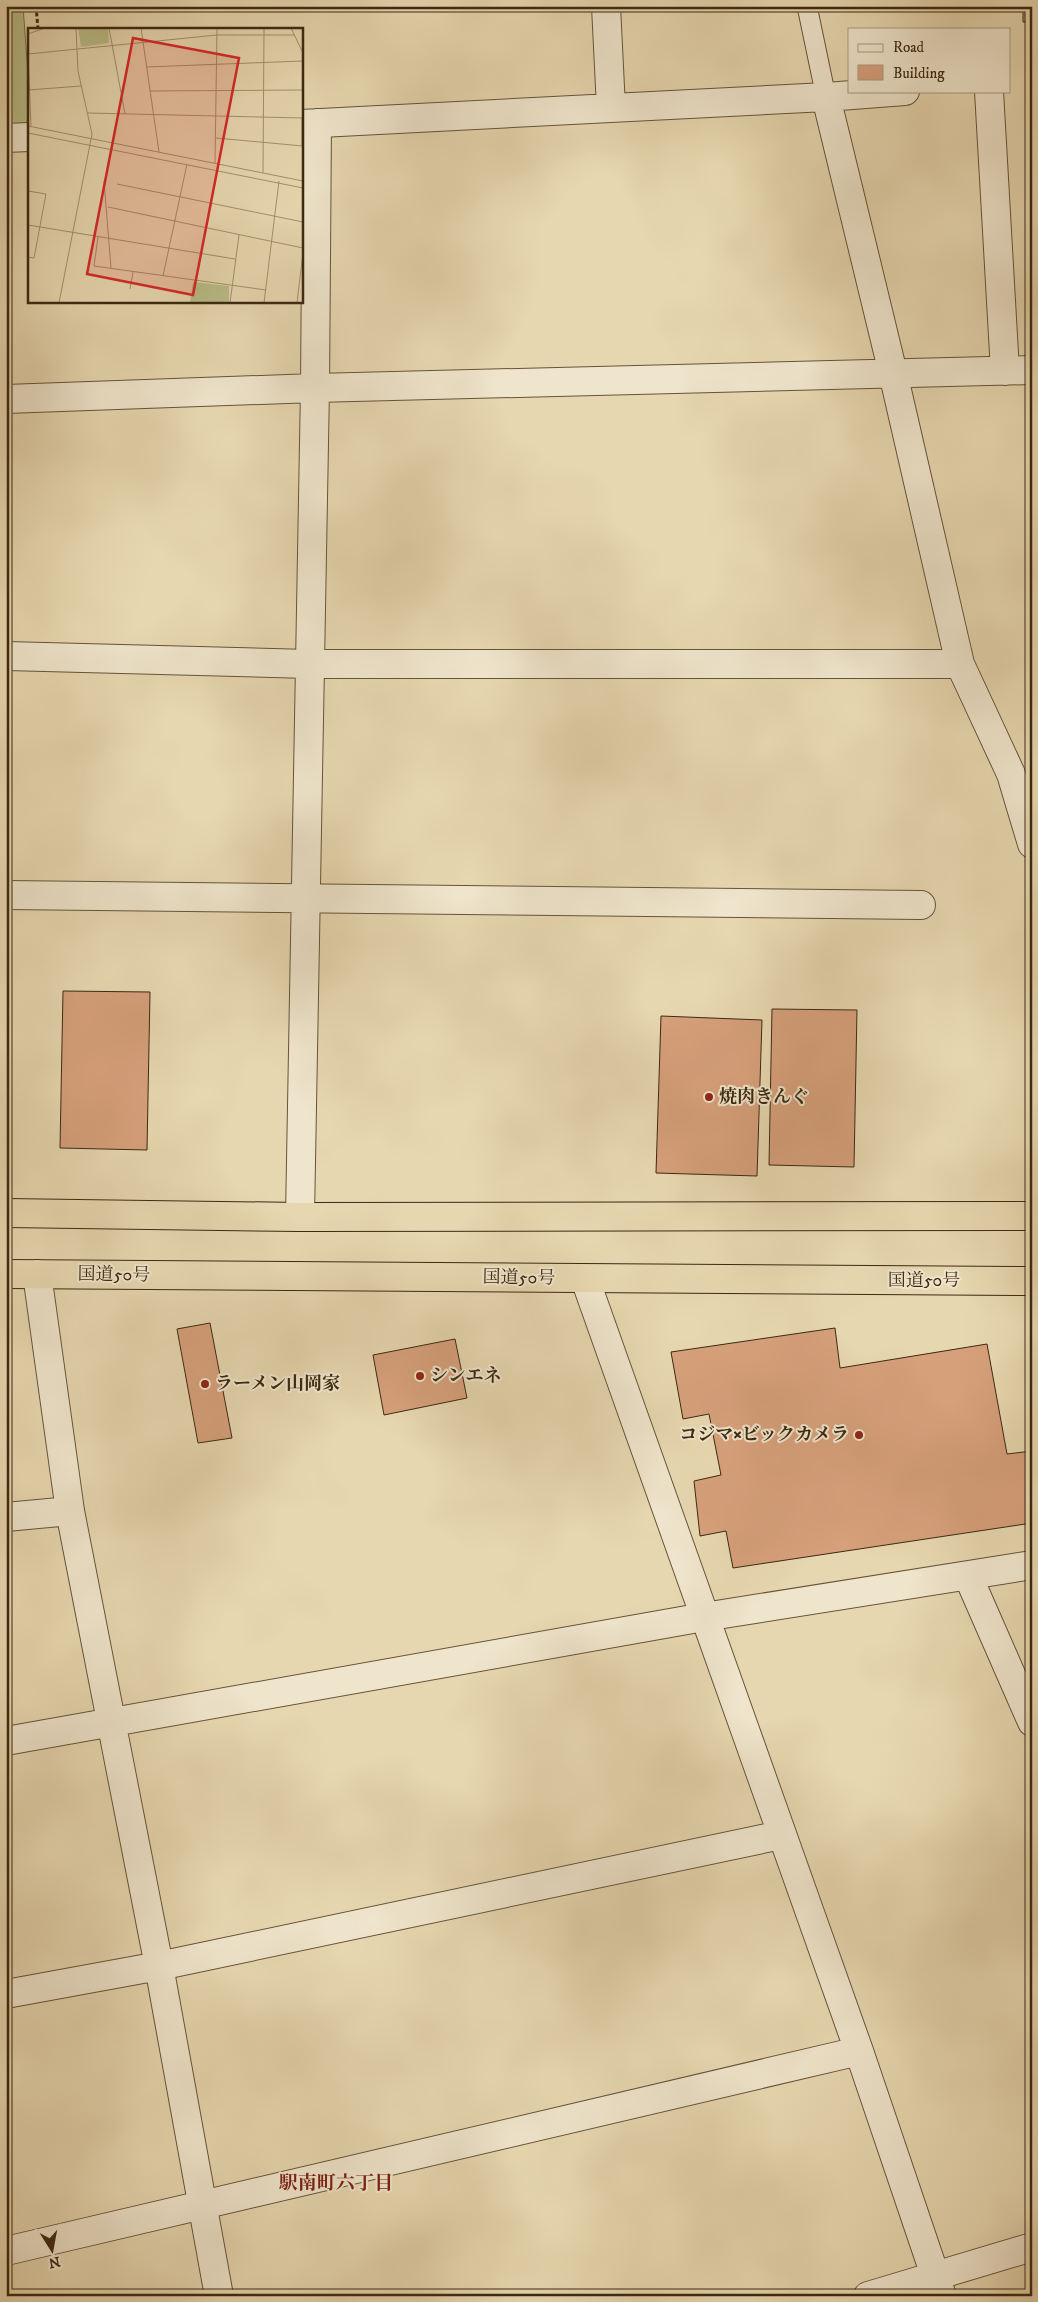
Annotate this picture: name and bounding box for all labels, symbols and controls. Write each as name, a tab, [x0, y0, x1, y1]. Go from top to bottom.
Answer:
inset map	[28, 28, 302, 302]
legend	[848, 28, 1010, 92]
text: Road	[893, 38, 925, 57]
text: Building	[893, 64, 945, 83]
place label: 焼肉きんぐ	[719, 1086, 809, 1108]
marker: 焼肉きんぐ	[703, 1091, 715, 1103]
street label: 国道50号	[77, 1263, 151, 1287]
street label: 国道50号	[482, 1266, 556, 1290]
street label: 国道50号	[888, 1270, 960, 1292]
place label: シンエネ	[430, 1365, 502, 1387]
marker: シンエネ	[414, 1370, 426, 1382]
place label: ラーメン山岡家	[215, 1373, 340, 1395]
marker: ラーメン山岡家	[199, 1378, 211, 1390]
place label: コジマ×ビックカメラ	[679, 1424, 849, 1446]
marker: コジマ×ビックカメラ	[853, 1429, 865, 1441]
district label: 駅南町六丁目	[279, 2172, 393, 2195]
north arrow	[28, 2224, 78, 2274]
text: N	[46, 2252, 62, 2272]

